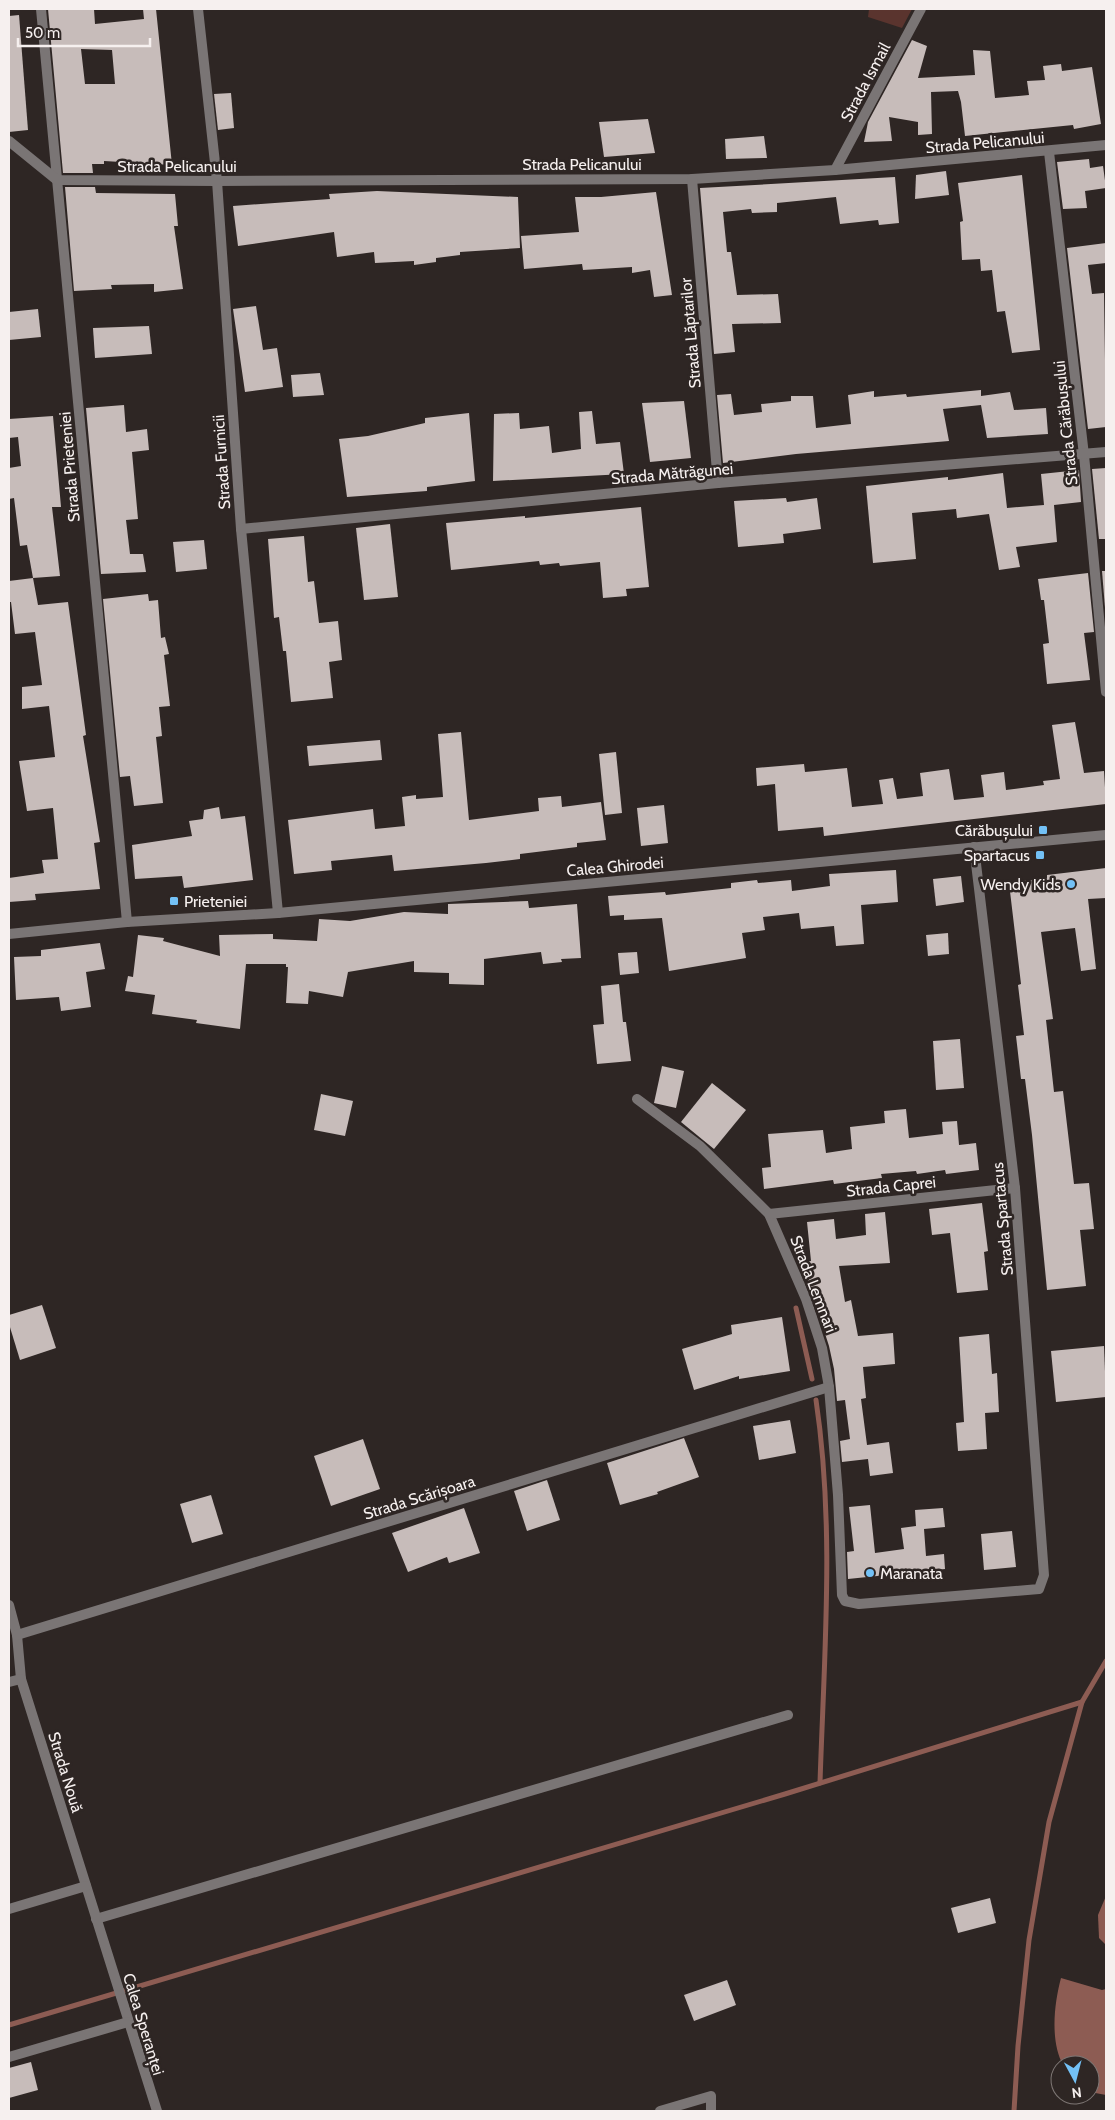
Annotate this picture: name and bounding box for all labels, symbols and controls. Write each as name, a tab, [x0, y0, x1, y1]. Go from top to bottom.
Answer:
scale bar	[18, 15, 150, 47]
text: 50 m	[25, 24, 60, 42]
street label: Strada Ismail	[837, 39, 894, 125]
street label: Strada Pelicanului	[925, 128, 1045, 157]
street label: Strada Pelicanului	[522, 155, 642, 174]
street label: Strada Pelicanului	[117, 157, 237, 176]
street label: Strada Lăptarilor	[676, 276, 705, 389]
street label: Strada Cărăbușului	[1050, 360, 1082, 486]
street label: Strada Prieteniei	[55, 411, 84, 523]
street label: Strada Furnicii	[209, 414, 234, 510]
street label: Strada Mătrăgunei	[610, 459, 734, 488]
place label: Cărăbușului	[955, 821, 1033, 841]
marker: Cărăbușului	[1037, 824, 1049, 836]
place label: Spartacus	[964, 846, 1030, 865]
marker: Spartacus	[1034, 849, 1046, 861]
street label: Calea Ghirodei	[566, 853, 664, 880]
place label: Wendy Kids	[980, 875, 1061, 894]
marker: Wendy Kids	[1065, 878, 1077, 890]
place label: Prieteniei	[184, 892, 247, 911]
marker: Prieteniei	[168, 895, 180, 907]
street label: Strada Spartacus	[988, 1161, 1017, 1276]
street label: Strada Caprei	[845, 1172, 937, 1201]
street label: Strada Lemnari	[786, 1233, 841, 1335]
street label: Strada Scărișoara	[361, 1471, 478, 1524]
place label: Maranata	[880, 1564, 943, 1583]
marker: Maranata	[864, 1567, 876, 1579]
street label: Strada Nouă	[44, 1730, 87, 1815]
street label: Calea Speranței	[118, 1971, 168, 2078]
north arrow	[1050, 2055, 1100, 2105]
text: N	[1071, 2083, 1083, 2102]

